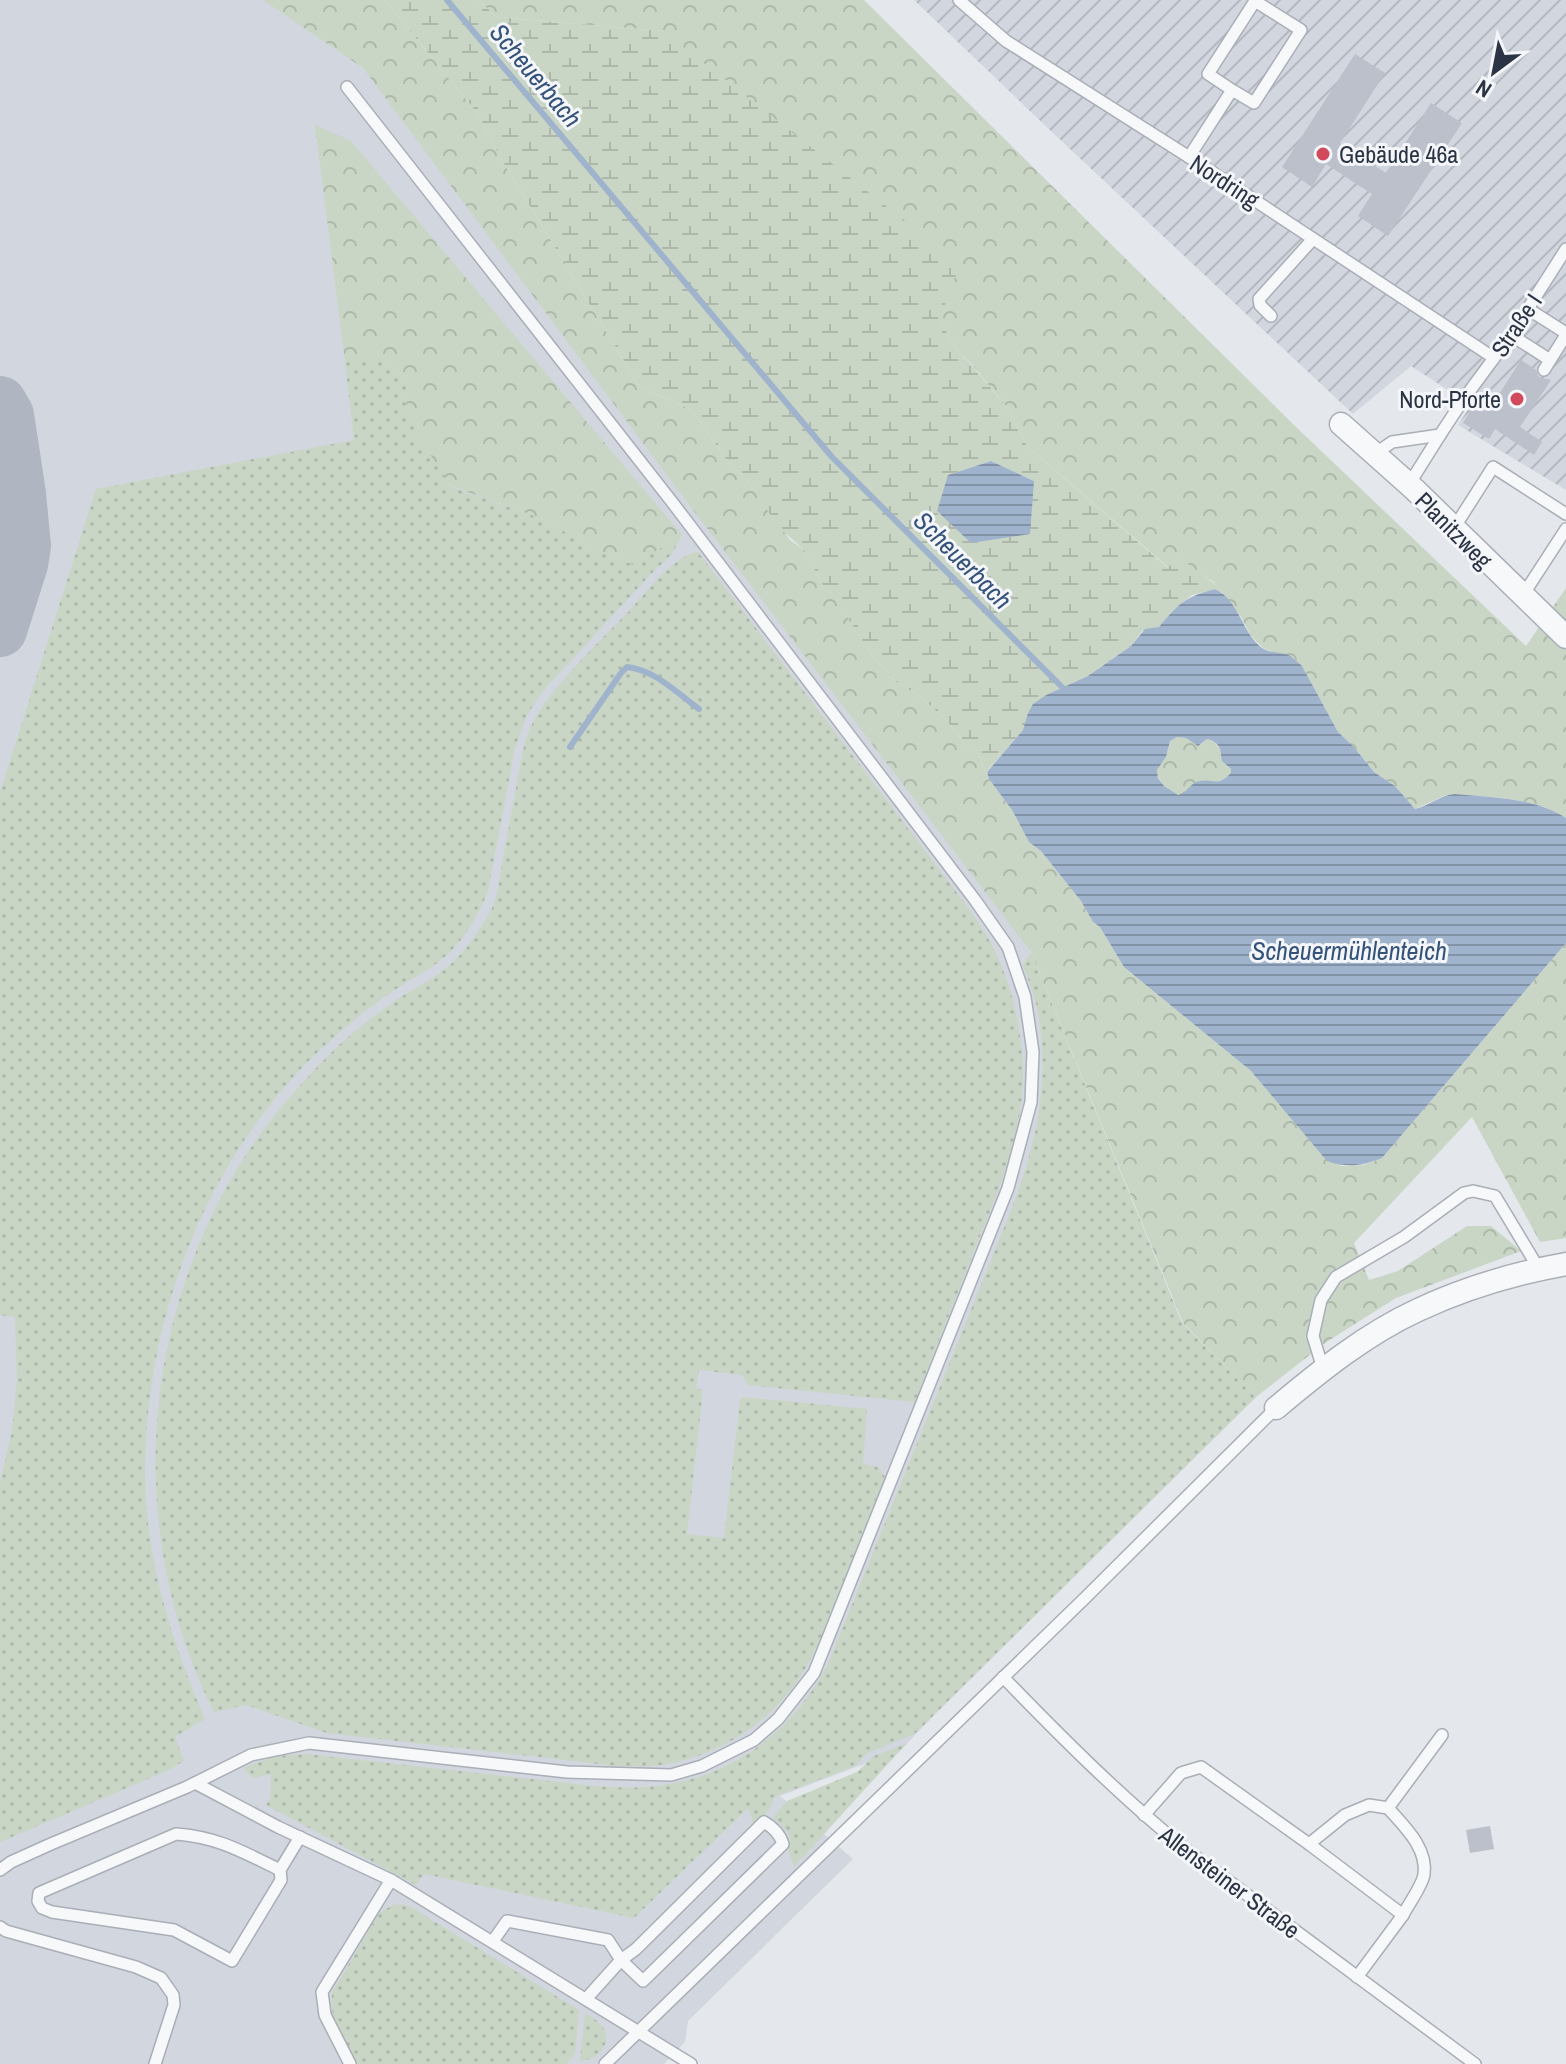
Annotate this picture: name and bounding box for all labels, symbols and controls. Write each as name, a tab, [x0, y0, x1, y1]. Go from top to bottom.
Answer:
water label: Scheuerbach	[482, 16, 590, 134]
north arrow	[1454, 32, 1534, 112]
text: N	[1470, 73, 1497, 105]
place label: Gebäude 46a	[1339, 138, 1458, 170]
marker: Gebäude 46a	[1314, 145, 1332, 163]
street label: Nordring	[1184, 147, 1266, 215]
street label: Straße I	[1483, 287, 1549, 363]
place label: Nord-Pforte	[1399, 383, 1501, 415]
marker: Nord-Pforte	[1508, 390, 1526, 408]
street label: Planitzweg	[1409, 485, 1499, 575]
water label: Scheuerbach	[906, 503, 1020, 617]
water label: Scheuermühlenteich	[1251, 933, 1447, 968]
street label: Allensteiner Straße	[1152, 1818, 1307, 1945]

